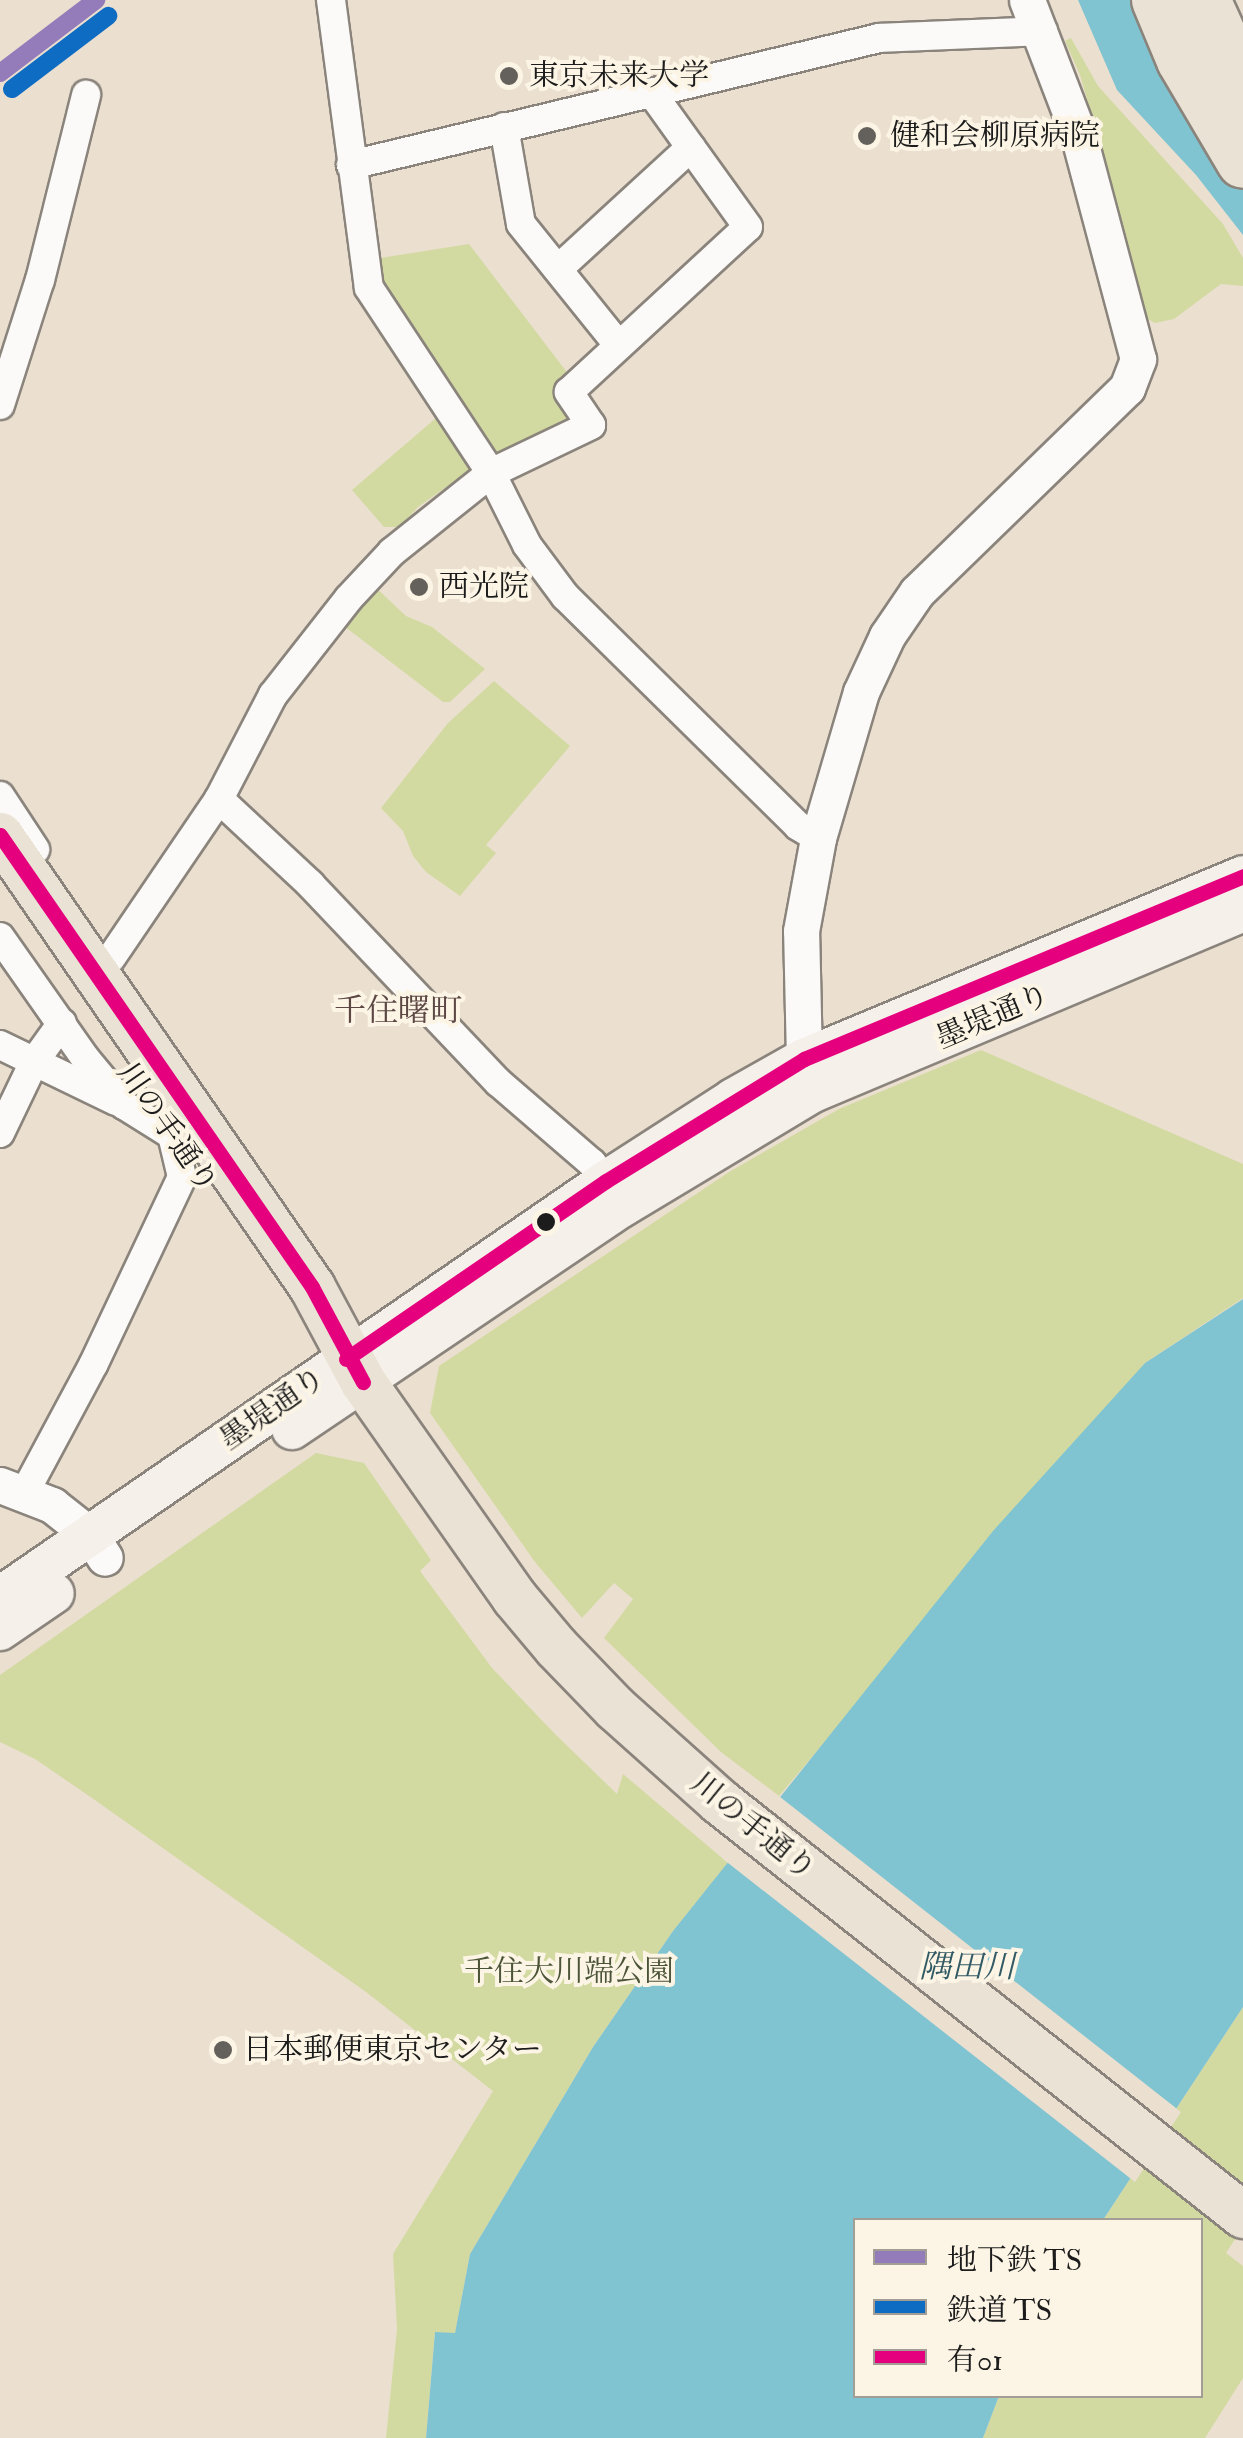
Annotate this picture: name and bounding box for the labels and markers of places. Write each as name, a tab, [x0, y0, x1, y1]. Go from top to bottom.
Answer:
place label: 東京未来大学	[529, 58, 709, 94]
marker: 東京未来大学	[498, 65, 520, 87]
place label: 健和会柳原病院	[890, 118, 1100, 154]
marker: 健和会柳原病院	[854, 123, 880, 149]
place label: 西光院	[439, 569, 529, 605]
marker: 西光院	[408, 576, 430, 598]
unlabelled marker	[536, 1212, 556, 1232]
place label: 日本郵便東京センター	[243, 2032, 543, 2068]
marker: 日本郵便東京センター	[212, 2039, 234, 2061]

